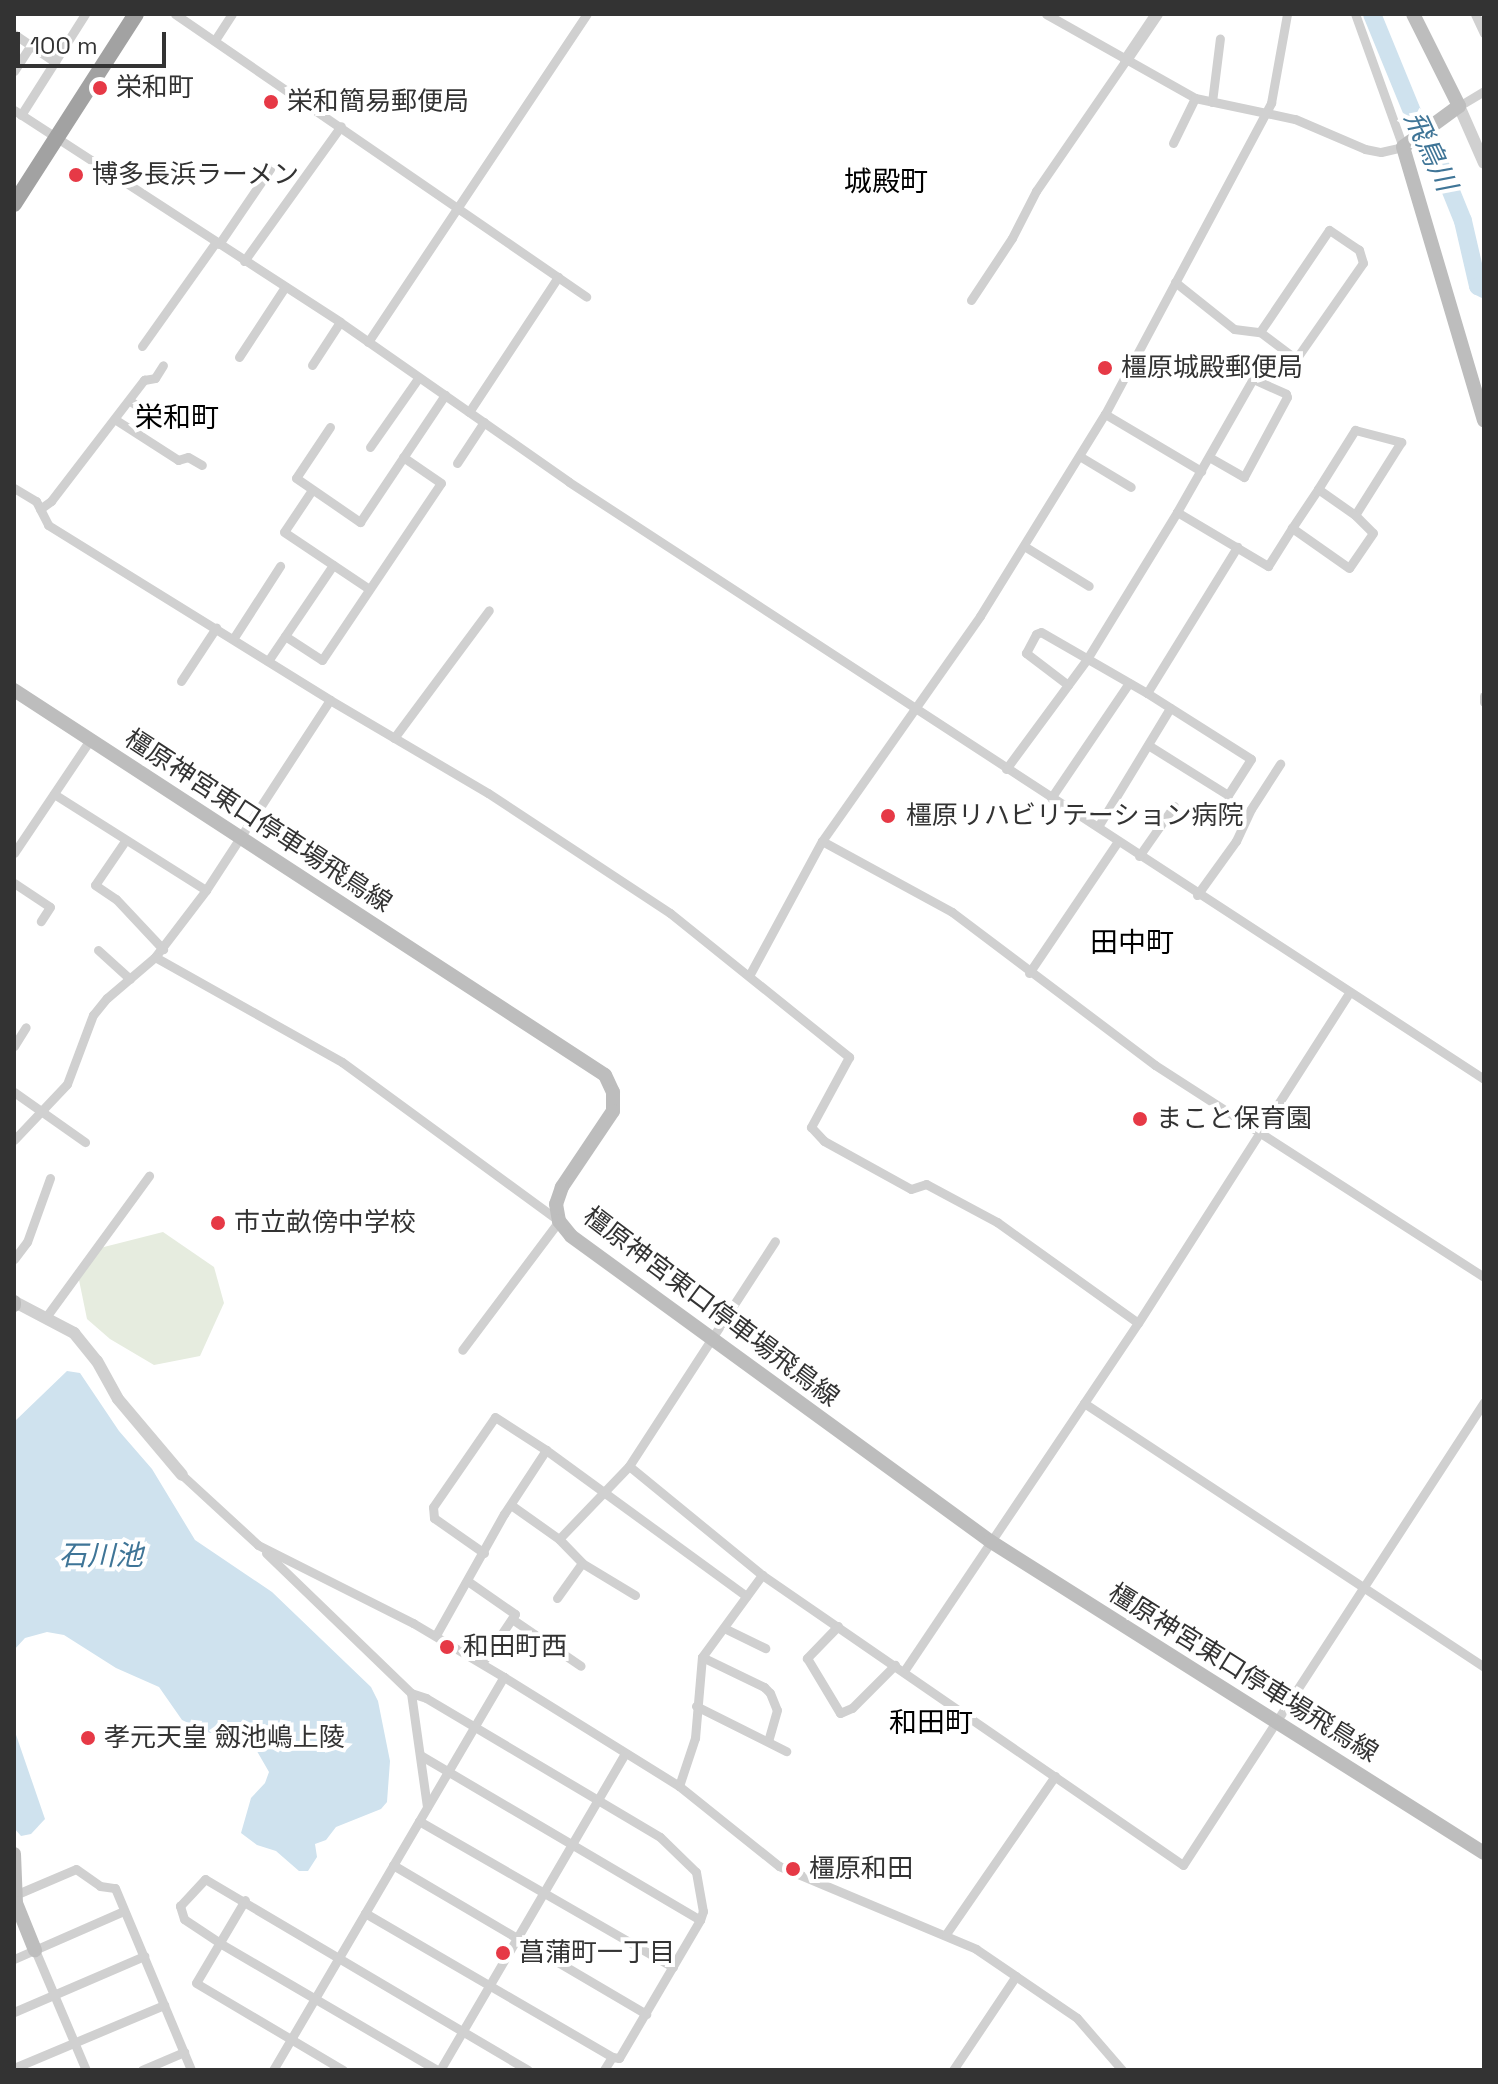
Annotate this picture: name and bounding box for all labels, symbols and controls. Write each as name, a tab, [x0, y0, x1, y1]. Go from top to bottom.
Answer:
scale bar	[20, 16, 170, 66]
text: 100 m	[30, 30, 98, 61]
place label: 栄和町	[116, 72, 194, 104]
marker: 栄和町	[91, 79, 109, 97]
place label: 栄和簡易郵便局	[287, 86, 469, 118]
marker: 栄和簡易郵便局	[262, 93, 280, 111]
water label: 飛鳥川	[1398, 106, 1464, 196]
place label: 博多長浜ラーメン	[92, 159, 300, 191]
district label: 城殿町	[844, 164, 928, 198]
marker: 博多長浜ラーメン	[67, 166, 85, 184]
place label: 橿原城殿郵便局	[1121, 352, 1303, 384]
marker: 橿原城殿郵便局	[1096, 359, 1114, 377]
district label: 栄和町	[135, 400, 219, 434]
street label: 橿原神宮東口停車場飛鳥線	[119, 723, 397, 919]
place label: 橿原リハビリテーション病院	[906, 800, 1244, 832]
marker: 橿原リハビリテーション病院	[877, 805, 899, 827]
district label: 田中町	[1090, 925, 1174, 959]
place label: まこと保育園	[1156, 1103, 1312, 1135]
marker: まこと保育園	[1131, 1110, 1149, 1128]
street label: 橿原神宮東口停車場飛鳥線	[577, 1201, 845, 1413]
place label: 市立畝傍中学校	[234, 1207, 416, 1239]
marker: 市立畝傍中学校	[209, 1214, 227, 1232]
water label: 石川池	[59, 1538, 143, 1572]
street label: 橿原神宮東口停車場飛鳥線	[1102, 1577, 1384, 1769]
place label: 和田町西	[463, 1631, 567, 1663]
marker: 和田町西	[438, 1638, 456, 1656]
district label: 和田町	[889, 1705, 973, 1739]
place label: 孝元天皇 劔池嶋上陵	[104, 1722, 345, 1754]
marker: 孝元天皇 劔池嶋上陵	[79, 1729, 97, 1747]
place label: 橿原和田	[809, 1853, 913, 1885]
marker: 橿原和田	[784, 1860, 802, 1878]
place label: 菖蒲町一丁目	[519, 1937, 675, 1969]
marker: 菖蒲町一丁目	[494, 1944, 512, 1962]

